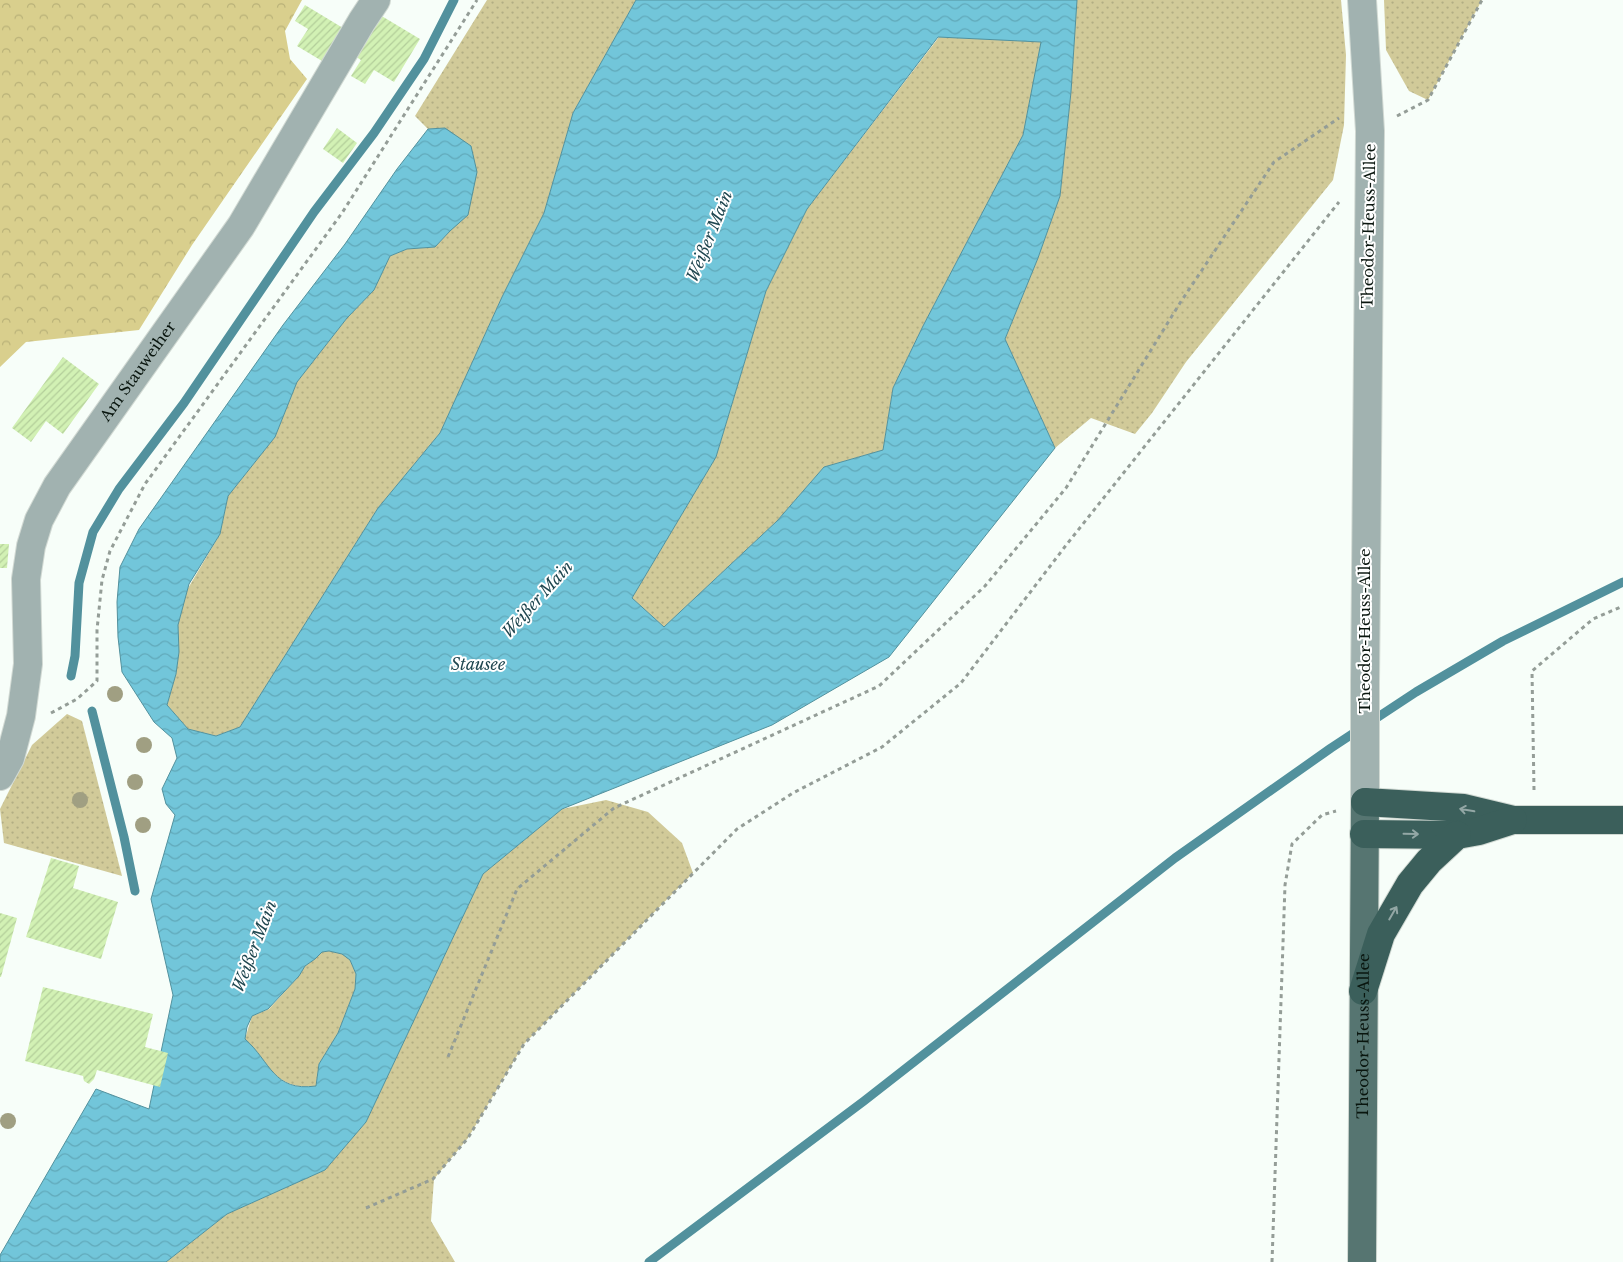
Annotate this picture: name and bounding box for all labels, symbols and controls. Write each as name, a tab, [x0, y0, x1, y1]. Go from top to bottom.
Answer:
street label: Theodor-Heuss-Allee	[1358, 143, 1379, 309]
water label: Weißer Main	[682, 188, 736, 284]
street label: Am Stauweiher	[95, 317, 180, 426]
street label: Theodor-Heuss-Allee	[1355, 548, 1374, 714]
water label: Weißer Main	[497, 557, 577, 641]
water label: Stausee	[451, 654, 506, 674]
one-way arrow	[1459, 804, 1475, 814]
one-way arrow	[1403, 830, 1419, 839]
water label: Weißer Main	[227, 898, 281, 994]
one-way arrow	[1389, 906, 1398, 921]
street label: Theodor-Heuss-Allee	[1353, 953, 1373, 1119]

